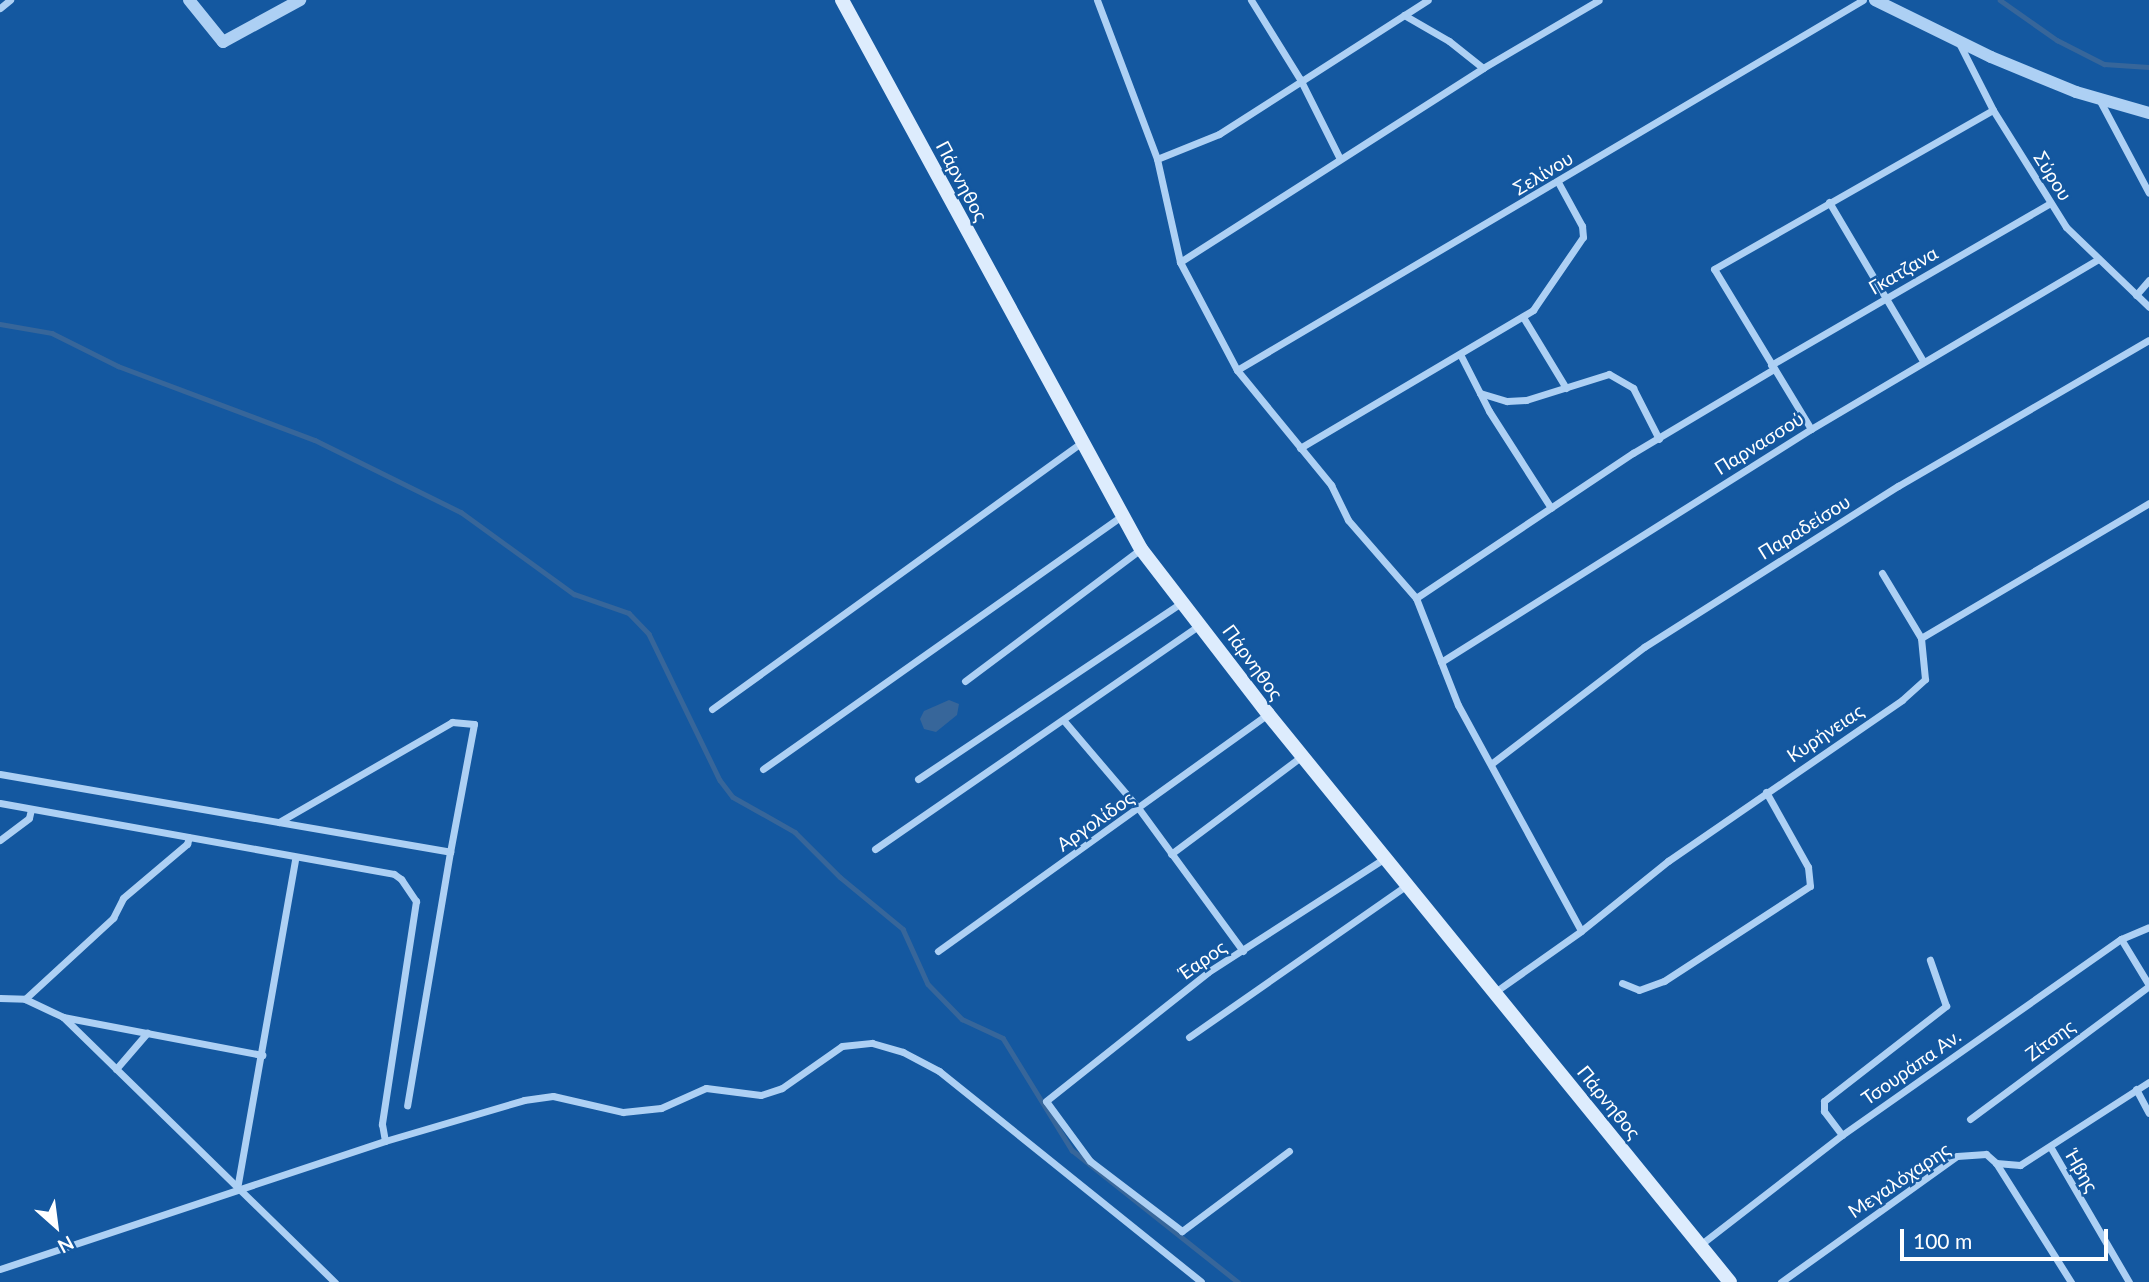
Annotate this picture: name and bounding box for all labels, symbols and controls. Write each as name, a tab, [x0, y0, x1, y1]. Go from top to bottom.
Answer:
street label: Πάρνηθος	[931, 137, 993, 225]
street label: Σελίνου	[1509, 146, 1577, 200]
street label: Σύρου	[2029, 147, 2077, 205]
street label: Γκατζανα	[1864, 241, 1942, 299]
street label: Παρνασσού	[1710, 407, 1808, 479]
street label: Παραδείσου	[1754, 490, 1854, 564]
street label: Πάρνηθος	[1218, 620, 1288, 704]
street label: Κυρήνειας	[1782, 699, 1868, 767]
street label: Αργολίδος	[1052, 786, 1138, 856]
street label: Έαρος	[1174, 935, 1230, 985]
street label: Ζίτσης	[2021, 1014, 2079, 1066]
street label: Τσουράπα Αν.	[1857, 1024, 1965, 1110]
street label: Πάρνηθος	[1573, 1061, 1645, 1143]
street label: Μεγαλόχαρης	[1844, 1138, 1954, 1222]
street label: Ήβης	[2061, 1146, 2103, 1196]
north arrow	[21, 1191, 91, 1261]
scale bar	[1904, 1216, 2112, 1260]
text: 100 m	[1913, 1228, 1972, 1253]
text: N	[54, 1231, 78, 1259]

